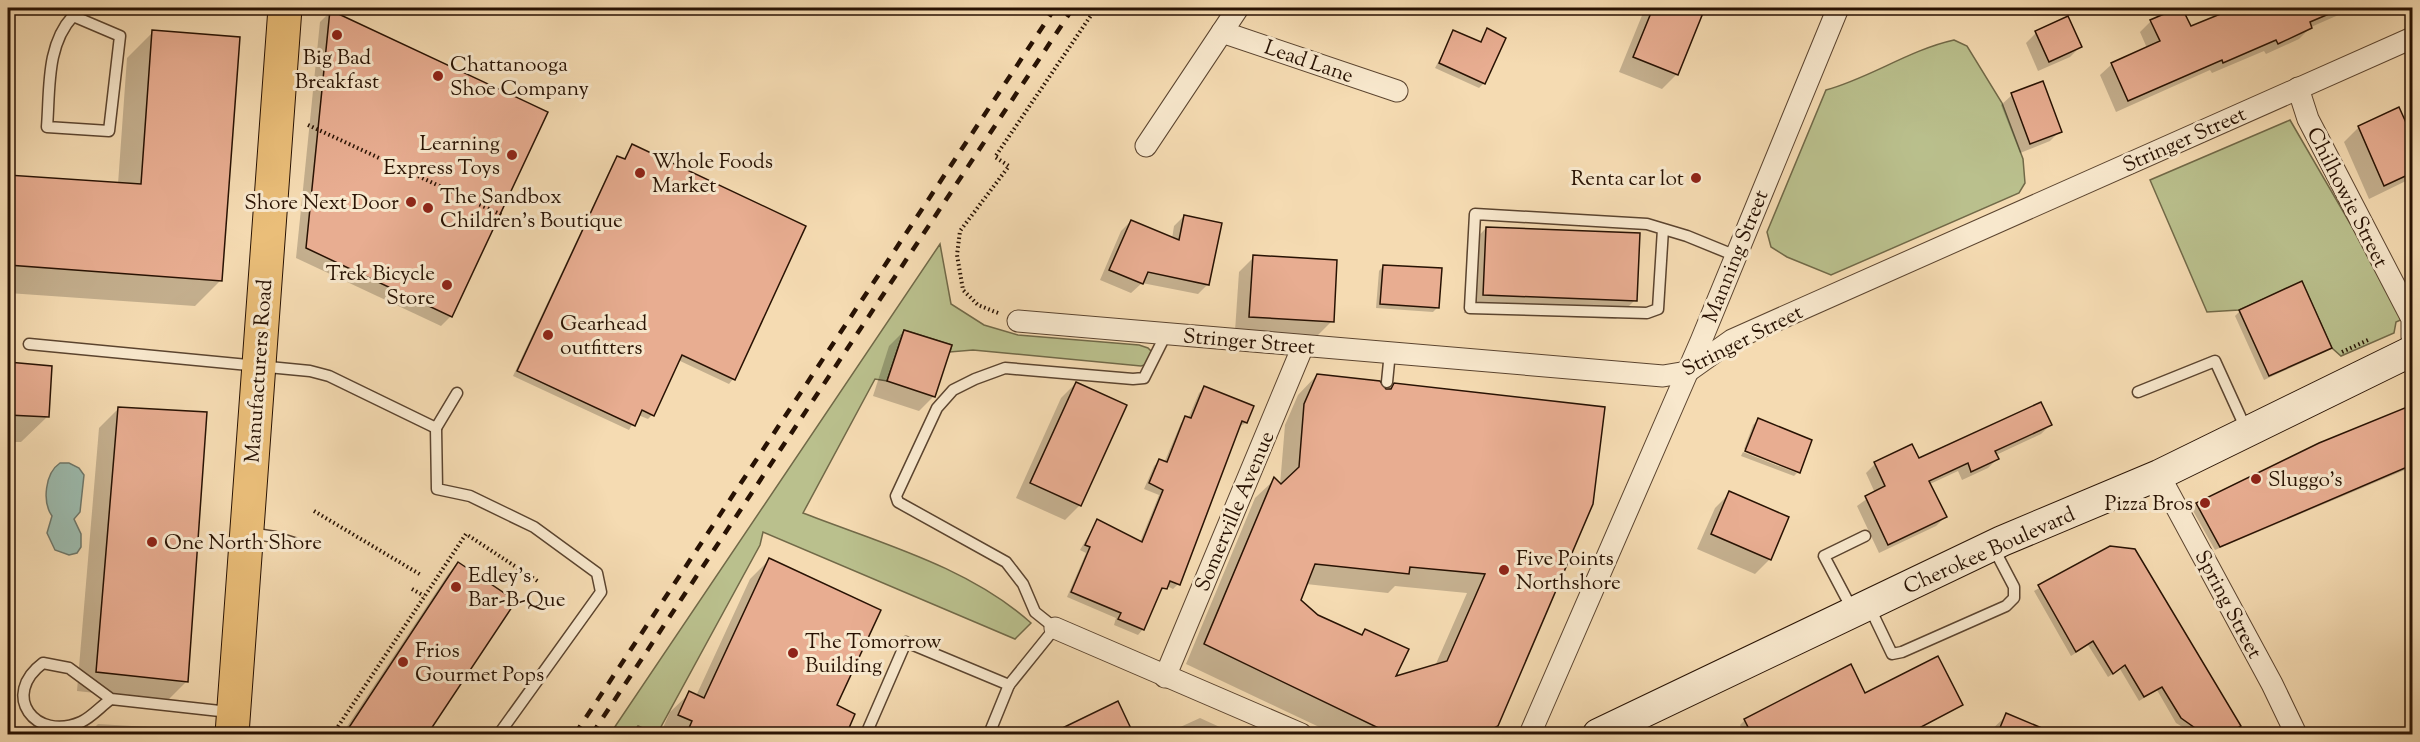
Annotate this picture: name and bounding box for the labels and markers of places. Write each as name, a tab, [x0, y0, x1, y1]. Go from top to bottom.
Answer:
marker: Big Bad Breakfast	[330, 28, 344, 42]
place label: Big Bad Breakfast	[295, 44, 379, 98]
place label: Chattanooga Shoe Company	[450, 51, 589, 105]
marker: Chattanooga Shoe Company	[431, 69, 445, 83]
place label: Learning Express Toys	[383, 130, 500, 184]
marker: Learning Express Toys	[505, 148, 519, 162]
place label: Whole Foods Market	[652, 148, 773, 202]
place label: Renta car lot	[1571, 165, 1684, 195]
marker: Whole Foods Market	[633, 166, 647, 180]
marker: Renta car lot	[1689, 171, 1703, 185]
place label: The Sandbox Children's Boutique	[440, 183, 623, 237]
place label: Shore Next Door	[244, 189, 399, 219]
marker: Shore Next Door	[404, 195, 418, 209]
marker: The Sandbox Children's Boutique	[421, 201, 435, 215]
place label: Trek Bicycle Store	[326, 260, 435, 314]
marker: Trek Bicycle Store	[440, 278, 454, 292]
place label: Gearhead outfitters	[560, 310, 647, 364]
marker: Gearhead outfitters	[541, 328, 555, 342]
place label: Sluggo's	[2268, 466, 2343, 496]
marker: Sluggo's	[2249, 472, 2263, 486]
place label: Pizza Bros	[2105, 490, 2193, 520]
marker: Pizza Bros	[2198, 496, 2212, 510]
place label: One North Shore	[164, 529, 322, 559]
marker: One North Shore	[145, 535, 159, 549]
place label: Five Points Northshore	[1516, 545, 1621, 599]
place label: Edley's Bar-B-Que	[468, 562, 566, 616]
marker: Five Points Northshore	[1497, 563, 1511, 577]
marker: Edley's Bar-B-Que	[449, 580, 463, 594]
place label: The Tomorrow Building	[805, 628, 942, 682]
place label: Frios Gourmet Pops	[415, 637, 544, 691]
marker: The Tomorrow Building	[786, 646, 800, 660]
marker: Frios Gourmet Pops	[396, 655, 410, 669]

